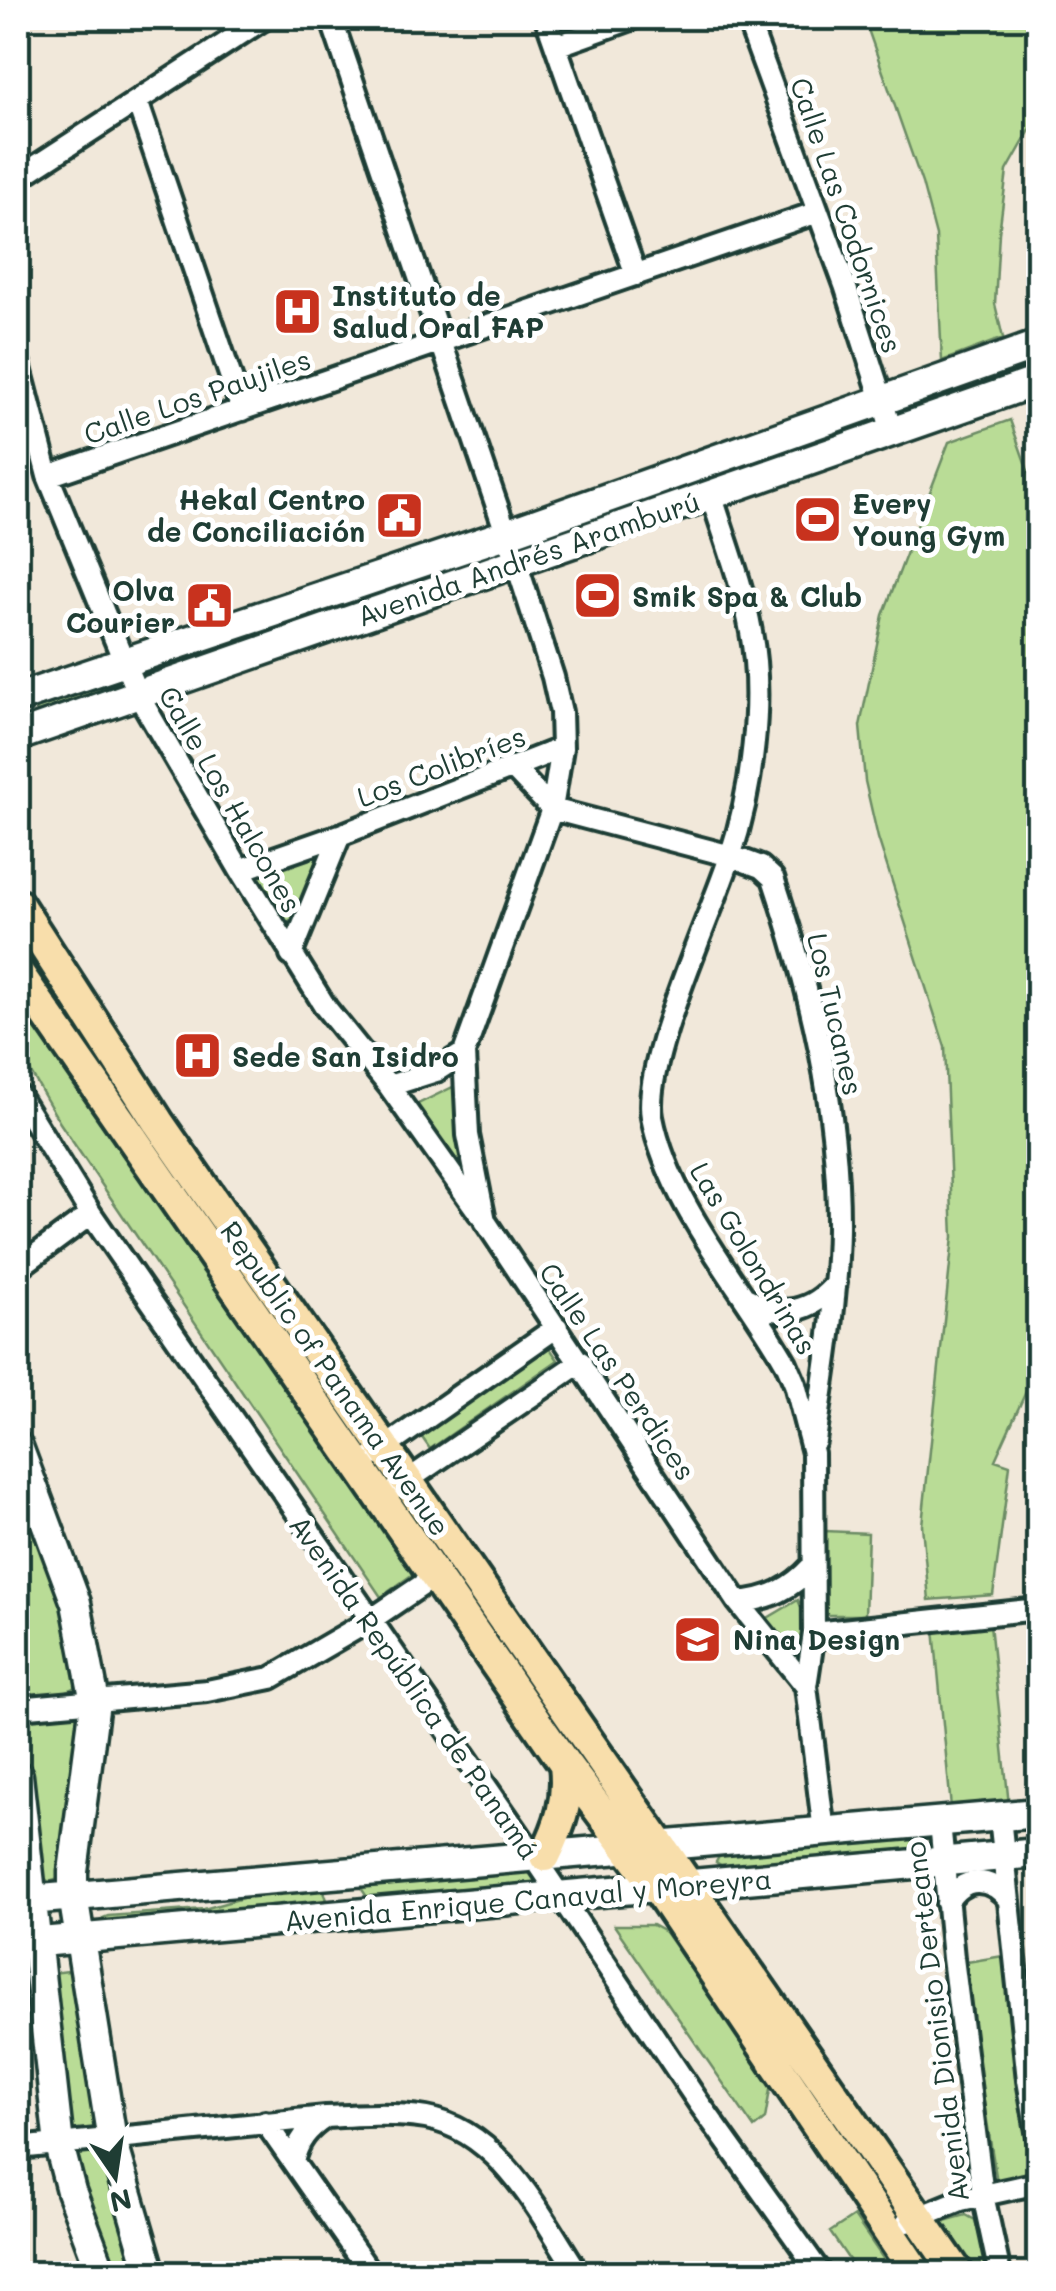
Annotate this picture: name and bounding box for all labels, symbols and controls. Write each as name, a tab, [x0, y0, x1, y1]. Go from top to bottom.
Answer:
street label: Calle Las Codornices	[783, 72, 911, 358]
place label: Instituto de Salud Oral FAP	[332, 277, 544, 345]
hospital icon: Instituto de Salud Oral FAP	[271, 285, 323, 337]
street label: Calle Los Paujiles	[79, 340, 315, 452]
place label: Hekal Centro de Conciliación	[147, 481, 365, 549]
street label: Avenida Andrés Aramburú	[352, 482, 704, 634]
place label: Every Young Gym	[852, 485, 1005, 554]
public building icon: Hekal Centro de Conciliación	[374, 489, 426, 541]
sports icon: Every Young Gym	[791, 493, 843, 545]
sports icon: Smik Spa & Club	[571, 570, 623, 622]
place label: Olva Courier	[66, 572, 175, 640]
place label: Smik Spa & Club	[632, 578, 862, 614]
public building icon: Olva Courier	[184, 580, 236, 632]
street label: Calle Los Halcones	[151, 679, 311, 919]
street label: Los Colibríes	[352, 717, 530, 815]
street label: Los Tucanes	[800, 929, 872, 1099]
hospital icon: Sede San Isidro	[171, 1030, 223, 1082]
place label: Sede San Isidro	[232, 1038, 459, 1074]
street label: Las Golondrinas	[682, 1155, 826, 1361]
street label: Republic of Panama Avenue	[213, 1214, 459, 1542]
street label: Calle Las Perdices	[532, 1255, 704, 1487]
street label: Avenida República de Panamá	[282, 1508, 548, 1866]
school or university icon: Nina Design	[672, 1613, 724, 1665]
place label: Nina Design	[733, 1621, 900, 1657]
street label: Avenida Dionisio Derteano	[896, 1840, 976, 2204]
street label: Avenida Enrique Canaval y Moreyra	[283, 1860, 773, 1938]
north arrow	[65, 2126, 165, 2226]
text: N	[106, 2181, 135, 2221]

